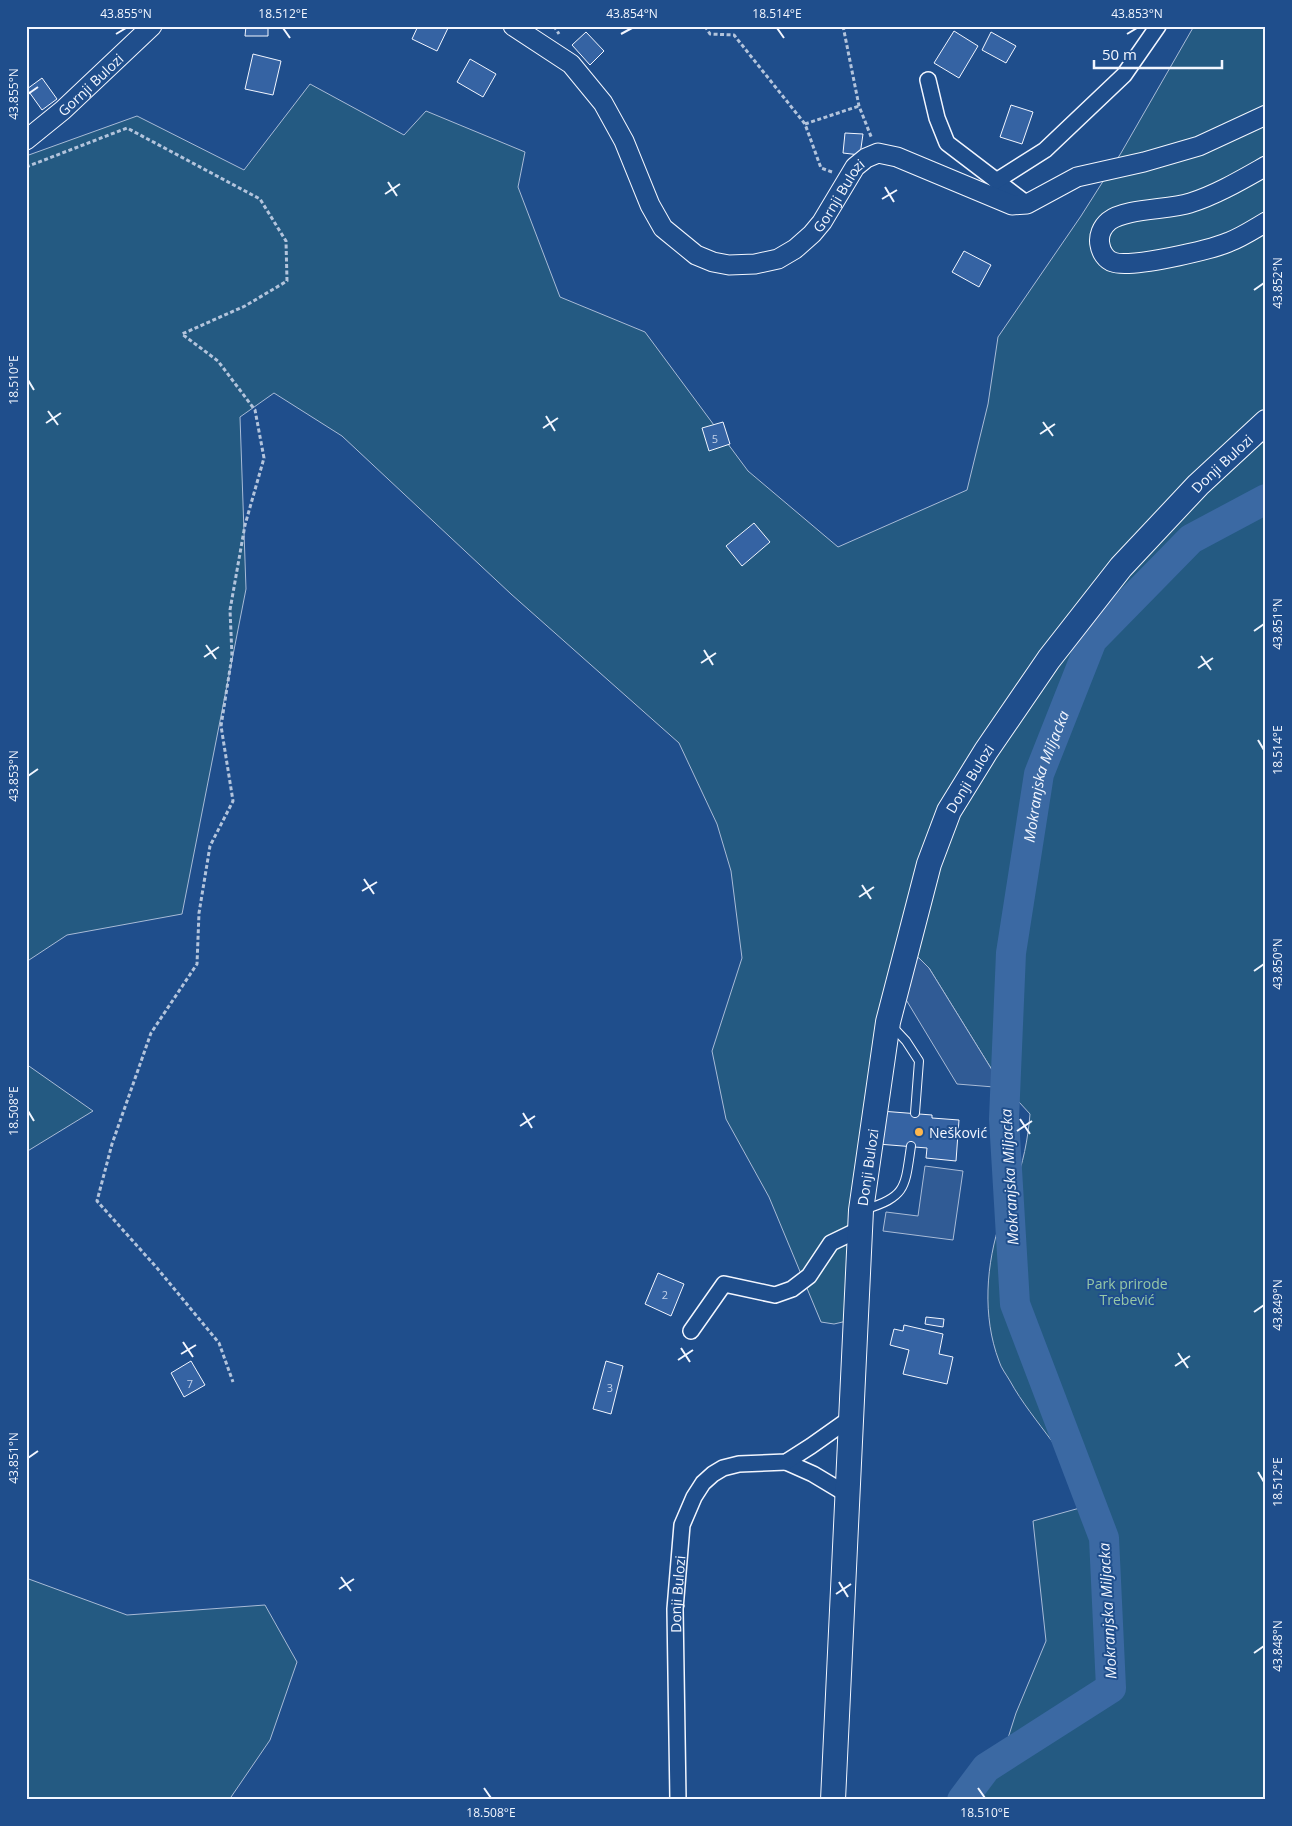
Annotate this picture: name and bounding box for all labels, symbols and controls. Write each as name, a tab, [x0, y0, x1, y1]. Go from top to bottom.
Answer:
text: 43.855°N	[100, 5, 152, 22]
text: 18.512°E	[258, 5, 308, 22]
text: 43.854°N	[606, 5, 658, 22]
text: 18.514°E	[752, 5, 802, 22]
text: 43.853°N	[1111, 5, 1163, 22]
scale bar	[1094, 38, 1222, 70]
text: 50 m	[1102, 44, 1137, 64]
street label: Gornji Bulozi	[53, 49, 127, 120]
text: 43.855°N	[5, 68, 22, 120]
street label: Gornji Bulozi	[808, 154, 868, 236]
text: 43.852°N	[1269, 257, 1286, 309]
text: 18.510°E	[5, 355, 22, 405]
street label: Donji Bulozi	[1187, 430, 1257, 496]
house number: 5	[712, 431, 718, 446]
text: 43.851°N	[1269, 598, 1286, 650]
water label: Mokranjska Miljacka	[1018, 707, 1073, 844]
text: 18.514°E	[1269, 725, 1286, 775]
street label: Donji Bulozi	[941, 740, 998, 816]
text: 43.853°N	[5, 750, 22, 802]
text: 43.850°N	[1269, 938, 1286, 990]
text: 18.508°E	[5, 1086, 22, 1136]
water label: Mokranjska Miljacka	[995, 1108, 1023, 1246]
place label: Nešković	[929, 1123, 987, 1142]
marker: Nešković	[913, 1126, 925, 1138]
street label: Donji Bulozi	[852, 1127, 882, 1207]
park label: Park prirode Trebević	[1086, 1274, 1168, 1309]
text: 43.849°N	[1269, 1279, 1286, 1331]
house number: 2	[662, 1287, 668, 1302]
house number: 7	[187, 1376, 193, 1391]
house number: 3	[607, 1380, 613, 1395]
text: 43.851°N	[5, 1432, 22, 1484]
text: 18.512°E	[1269, 1457, 1286, 1507]
water label: Mokranjska Miljacka	[1093, 1542, 1121, 1680]
street label: Donji Bulozi	[665, 1555, 689, 1633]
text: 43.848°N	[1269, 1620, 1286, 1672]
text: 18.508°E	[466, 1804, 516, 1821]
text: 18.510°E	[960, 1804, 1010, 1821]

